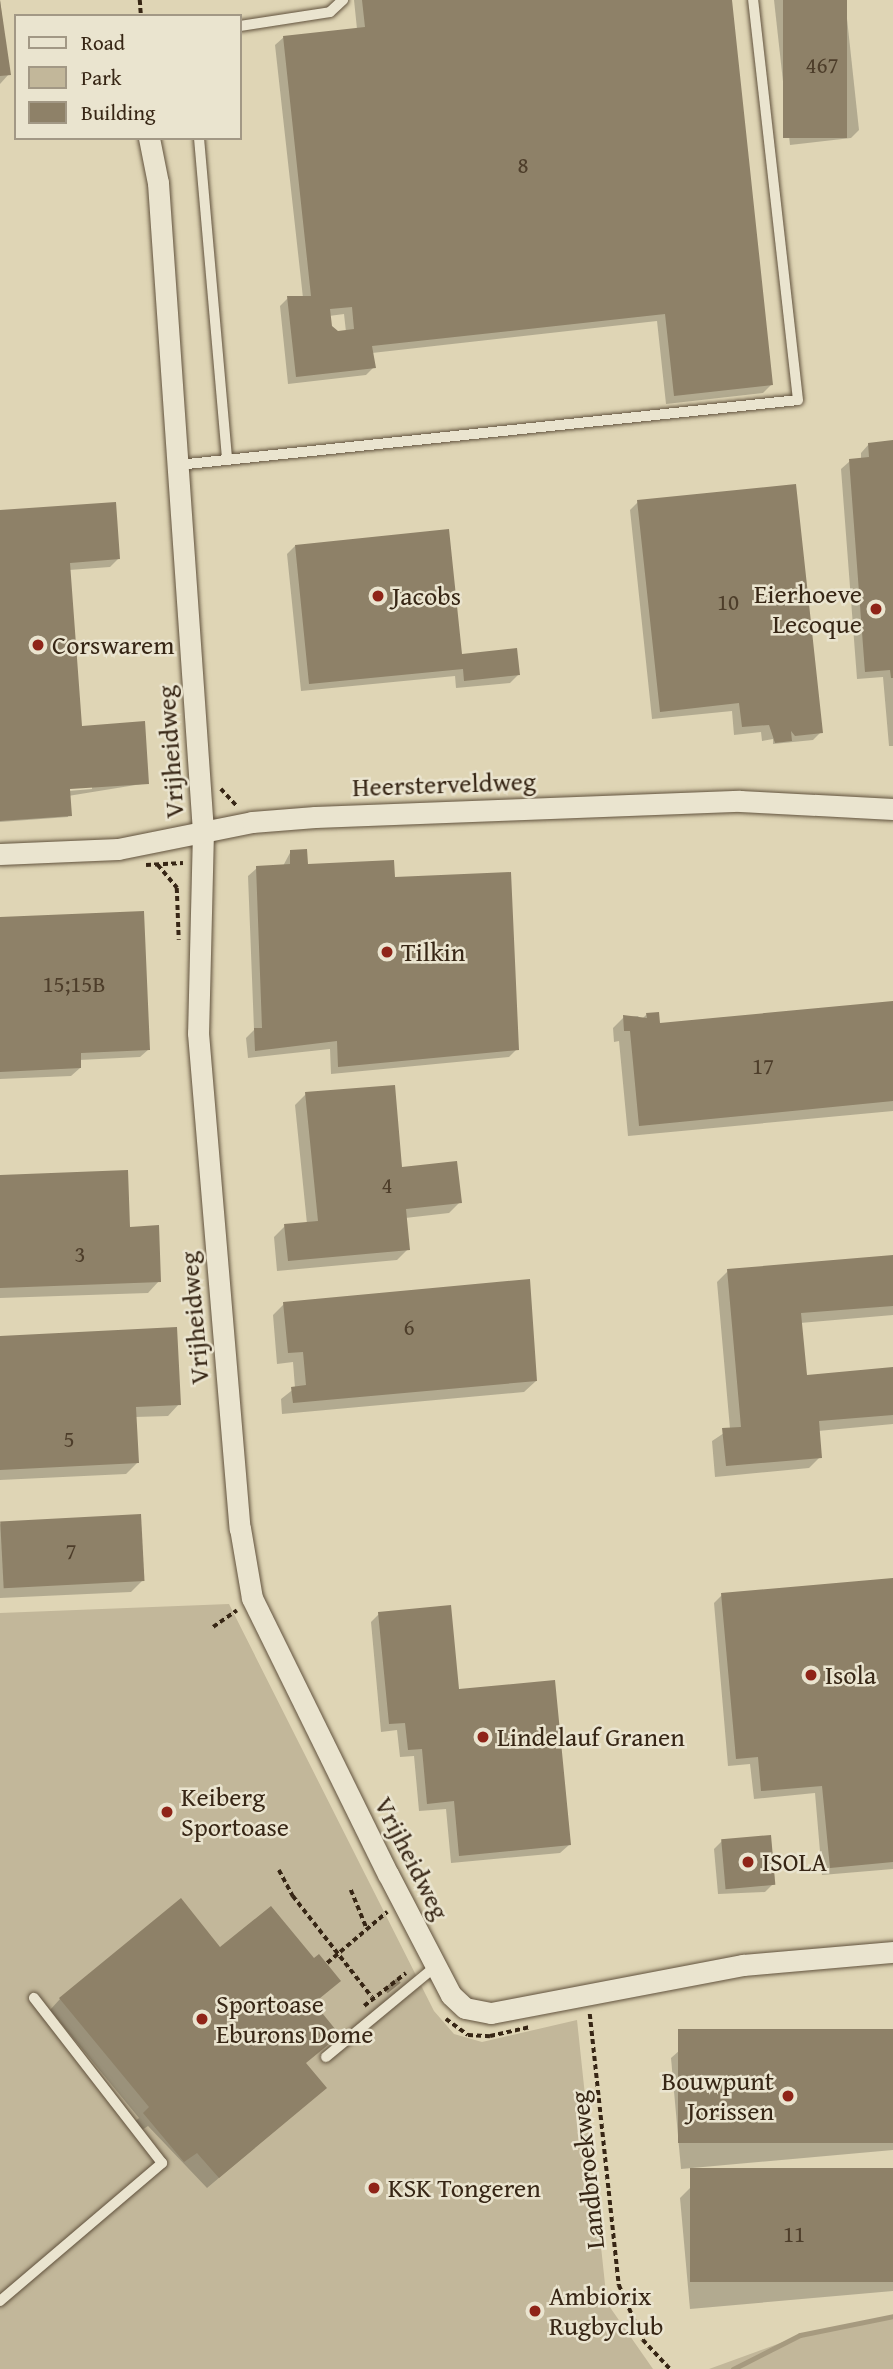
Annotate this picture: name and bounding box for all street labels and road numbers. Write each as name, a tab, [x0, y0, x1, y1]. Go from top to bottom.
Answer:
street label: Vrijheidweg	[150, 685, 190, 819]
street label: Heersterveldweg	[352, 765, 536, 803]
street label: Vrijheidweg	[173, 1250, 215, 1386]
street label: Vrijheidweg	[368, 1792, 456, 1924]
street label: Landbroekweg	[563, 2089, 611, 2251]

